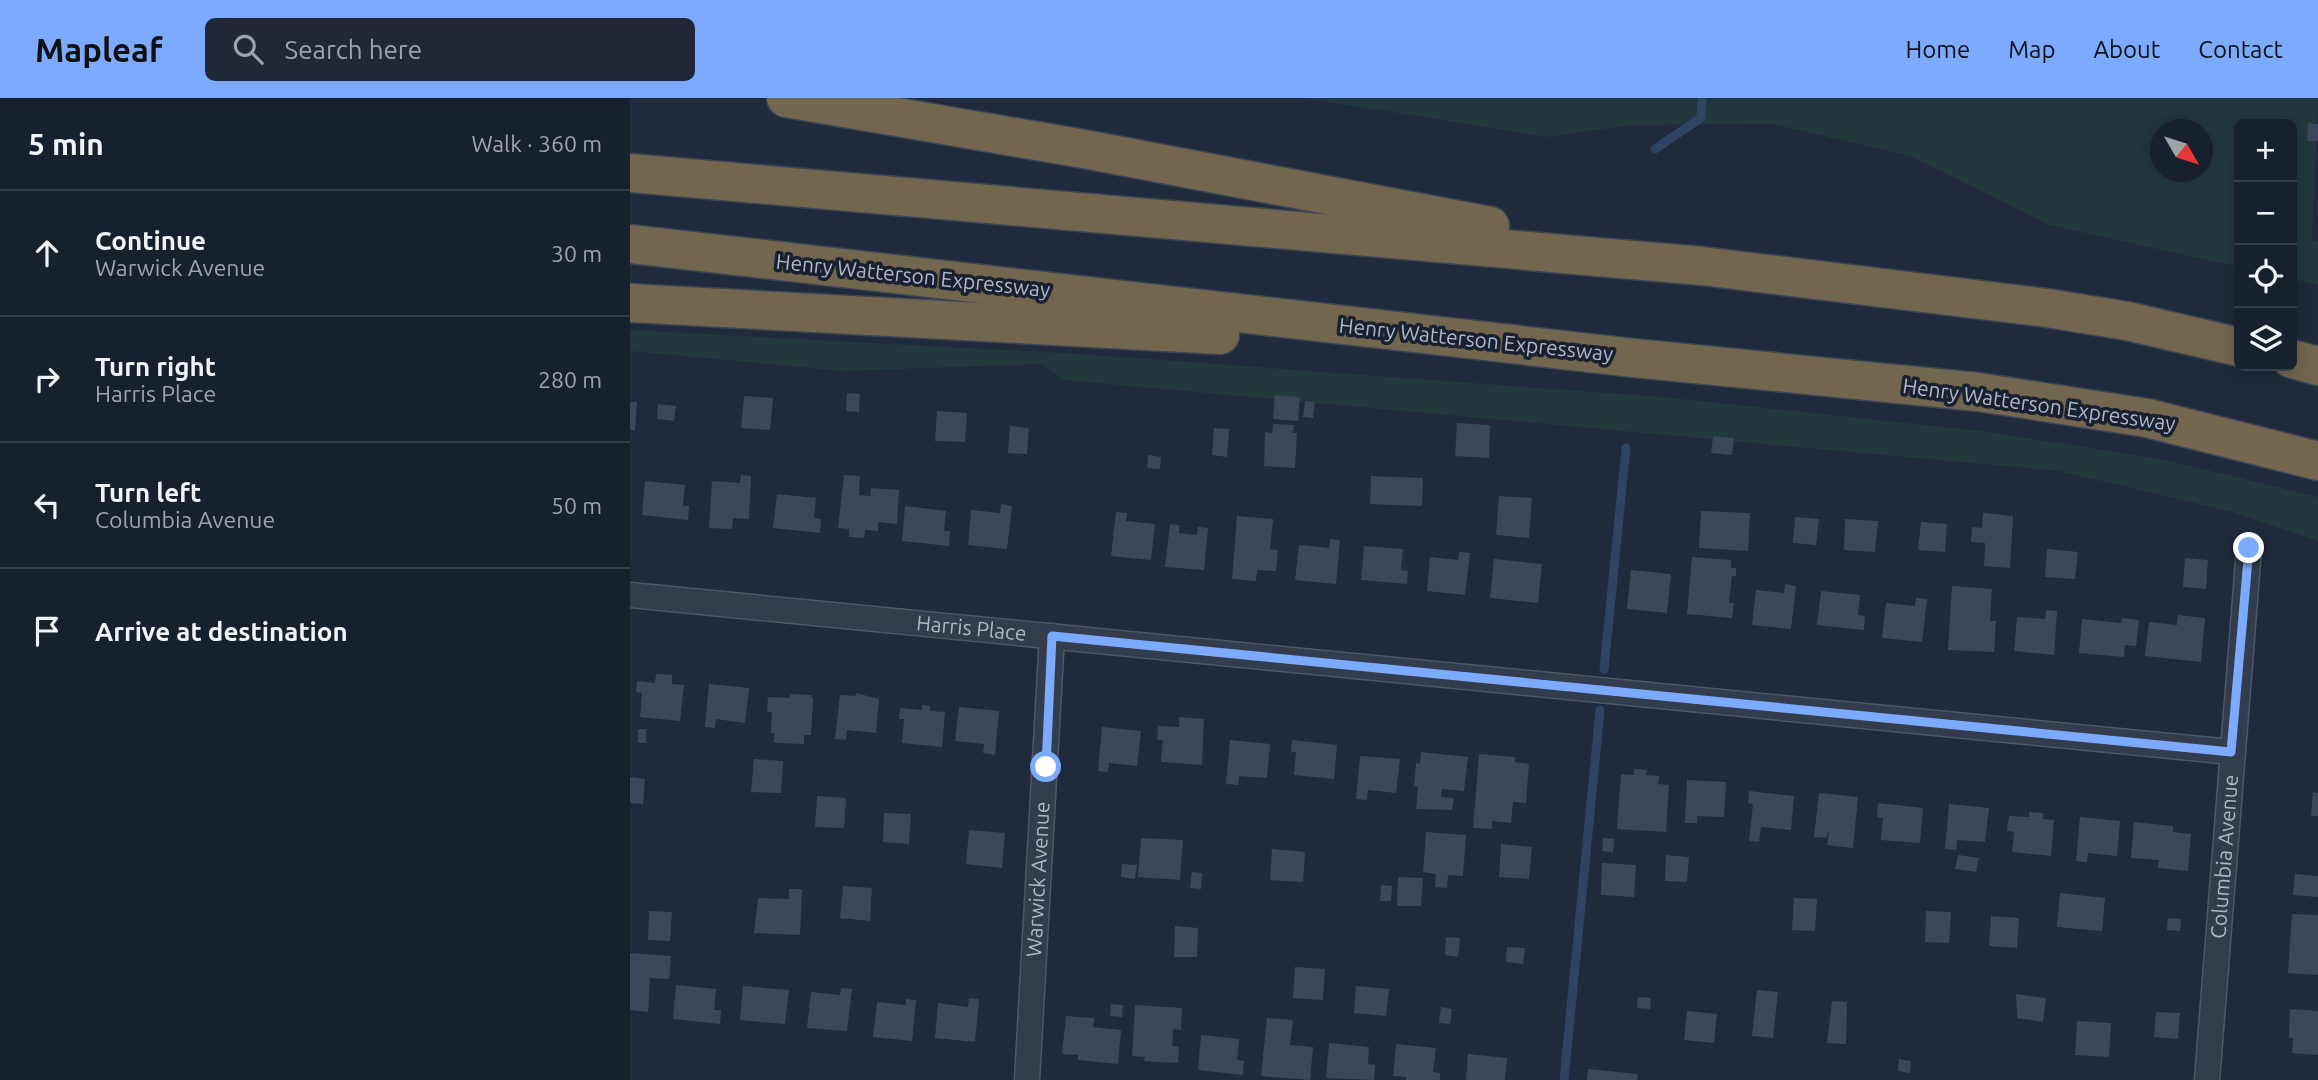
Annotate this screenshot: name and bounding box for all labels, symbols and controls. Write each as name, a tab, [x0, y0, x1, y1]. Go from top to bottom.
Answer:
search box	[205, 18, 695, 81]
icon: search	[229, 30, 267, 68]
text: Mapleaf	[35, 31, 163, 68]
text: Search here	[285, 35, 422, 64]
text: Home	[1905, 36, 1970, 63]
text: Map	[2008, 36, 2055, 63]
text: About	[2093, 36, 2160, 63]
text: Contact	[2198, 36, 2283, 63]
north arrow	[2150, 119, 2213, 182]
map controls	[2234, 119, 2297, 371]
button: +	[2234, 119, 2297, 182]
text: 5 min	[28, 127, 104, 161]
text: Walk · 360 m	[471, 131, 602, 156]
button: −	[2234, 182, 2297, 245]
text: Continue	[95, 226, 206, 255]
icon: ahead	[28, 234, 66, 272]
text: 30 m	[551, 241, 602, 266]
button: locate	[2234, 245, 2297, 308]
street label: Henry Watterson Expressway	[775, 249, 1051, 301]
text: Warwick Avenue	[95, 255, 265, 280]
button: layers	[2234, 308, 2297, 371]
street label: Henry Watterson Expressway	[1338, 313, 1614, 365]
text: Turn right	[95, 352, 216, 381]
icon: right	[28, 360, 66, 398]
text: 280 m	[538, 367, 602, 392]
street label: Henry Watterson Expressway	[1901, 373, 2177, 435]
text: Harris Place	[95, 381, 216, 406]
text: Turn left	[95, 478, 201, 507]
icon: left	[28, 486, 66, 524]
text: 50 m	[551, 493, 602, 518]
text: Columbia Avenue	[95, 507, 275, 532]
route end	[2233, 532, 2264, 563]
street label: Harris Place	[915, 610, 1028, 645]
icon: arrive	[28, 612, 66, 650]
text: Arrive at destination	[95, 617, 348, 646]
route start	[1030, 751, 1061, 782]
street label: Columbia Avenue	[2205, 774, 2242, 940]
street label: Warwick Avenue	[1021, 801, 1054, 958]

